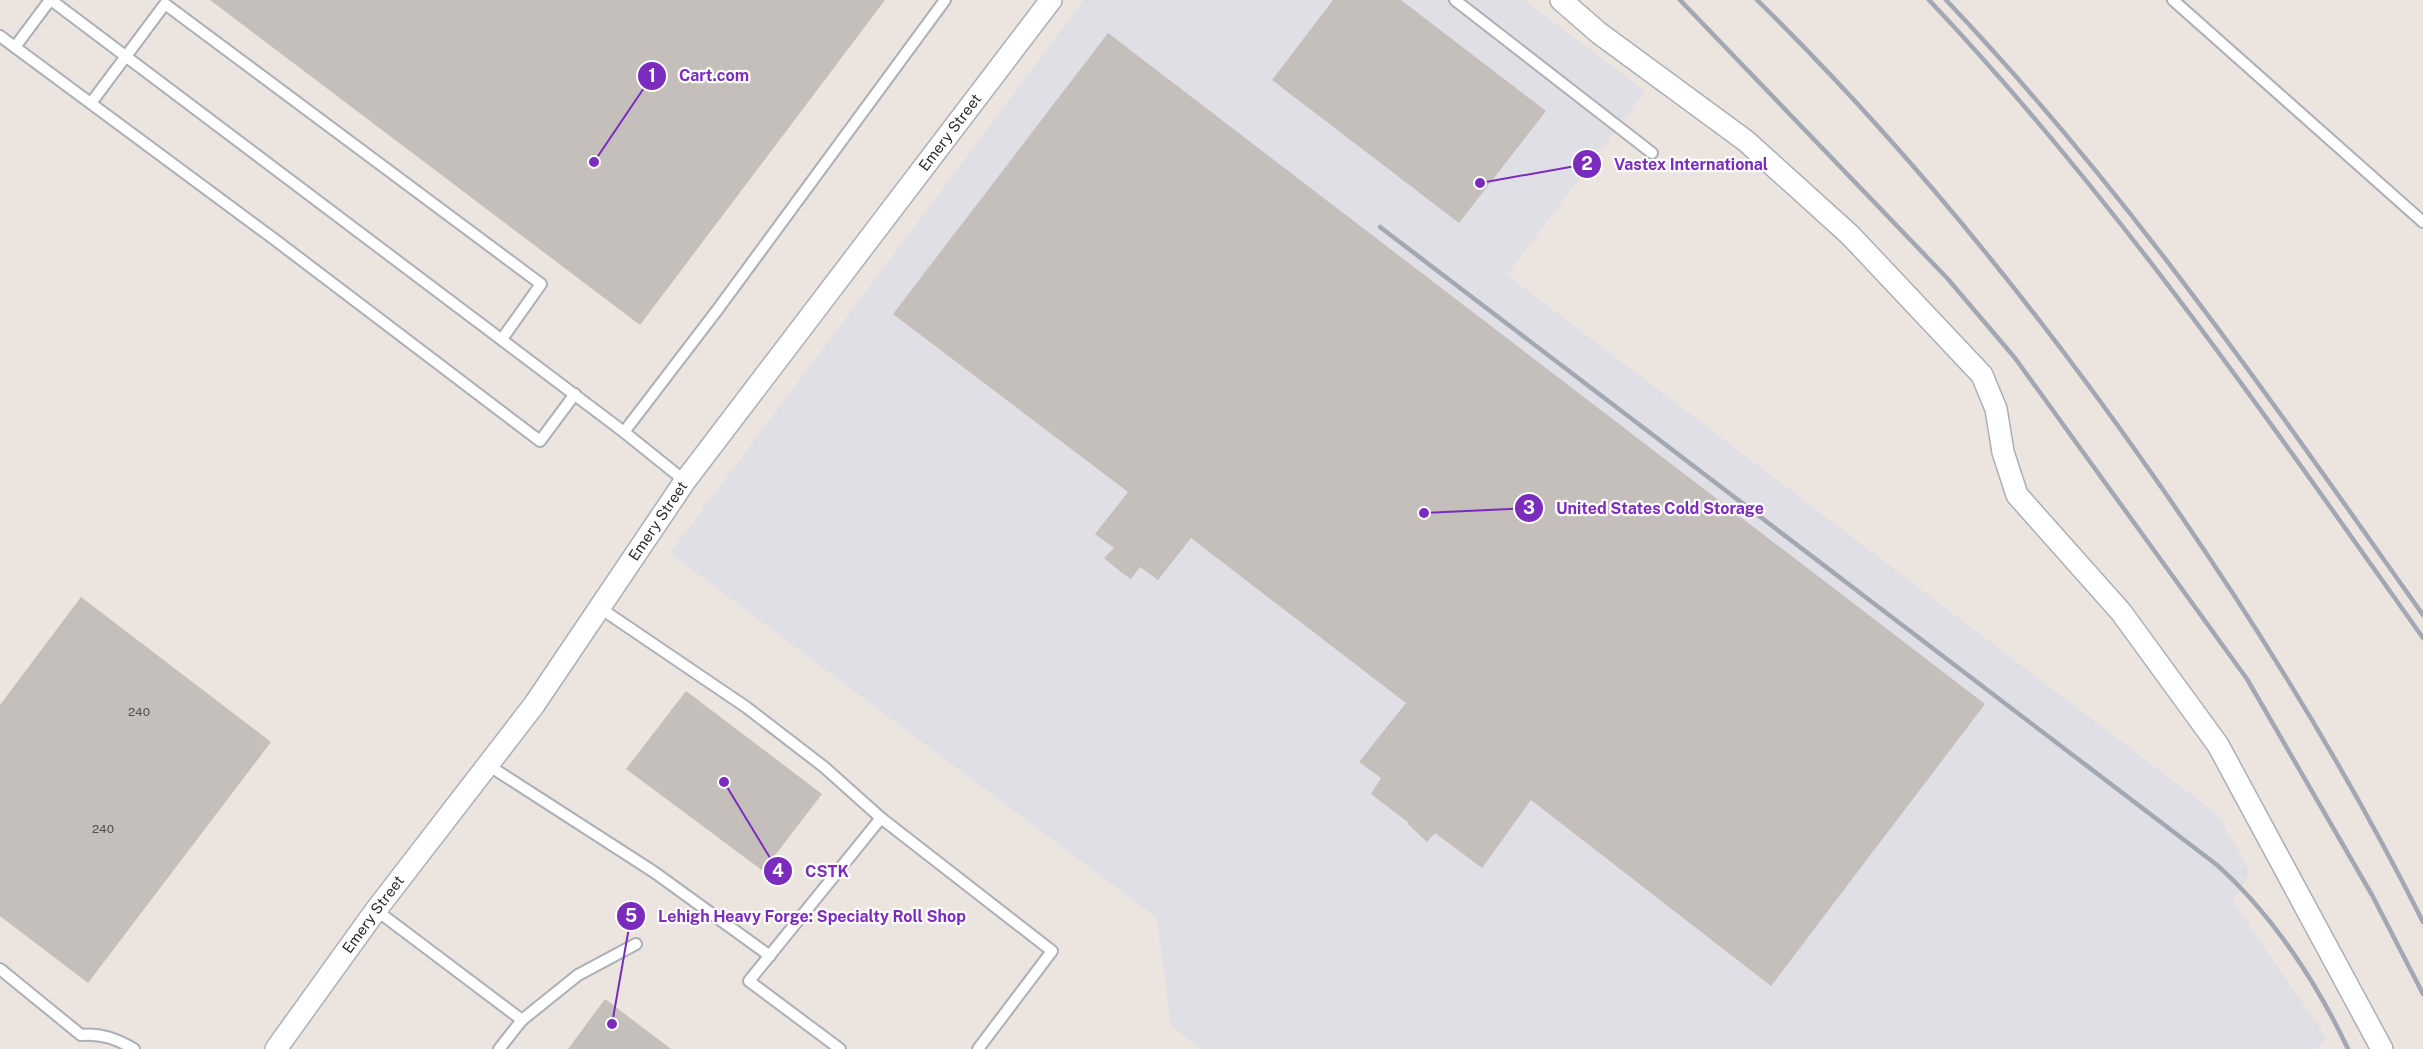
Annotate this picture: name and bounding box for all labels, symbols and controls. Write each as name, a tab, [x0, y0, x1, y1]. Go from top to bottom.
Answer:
callout: Cart.com	[637, 59, 761, 93]
text: 1	[648, 65, 656, 86]
text: Cart.com	[679, 66, 749, 85]
street label: Emery Street	[915, 90, 984, 174]
callout: Vastex International	[1572, 147, 1780, 181]
text: 2	[1581, 153, 1593, 174]
text: Vastex International	[1614, 155, 1768, 174]
street label: Emery Street	[625, 478, 691, 564]
callout: United States Cold Storage	[1514, 491, 1776, 525]
text: 3	[1523, 497, 1535, 518]
text: United States Cold Storage	[1556, 499, 1764, 518]
house number: 240	[128, 705, 150, 719]
house number: 240	[92, 822, 114, 836]
callout: CSTK	[763, 854, 861, 888]
text: 4	[772, 860, 784, 881]
text: CSTK	[805, 862, 849, 881]
street label: Emery Street	[339, 872, 407, 956]
callout: Lehigh Heavy Forge: Specialty Roll Shop	[616, 899, 978, 933]
text: 5	[625, 905, 637, 926]
text: Lehigh Heavy Forge: Specialty Roll Shop	[658, 907, 966, 926]

